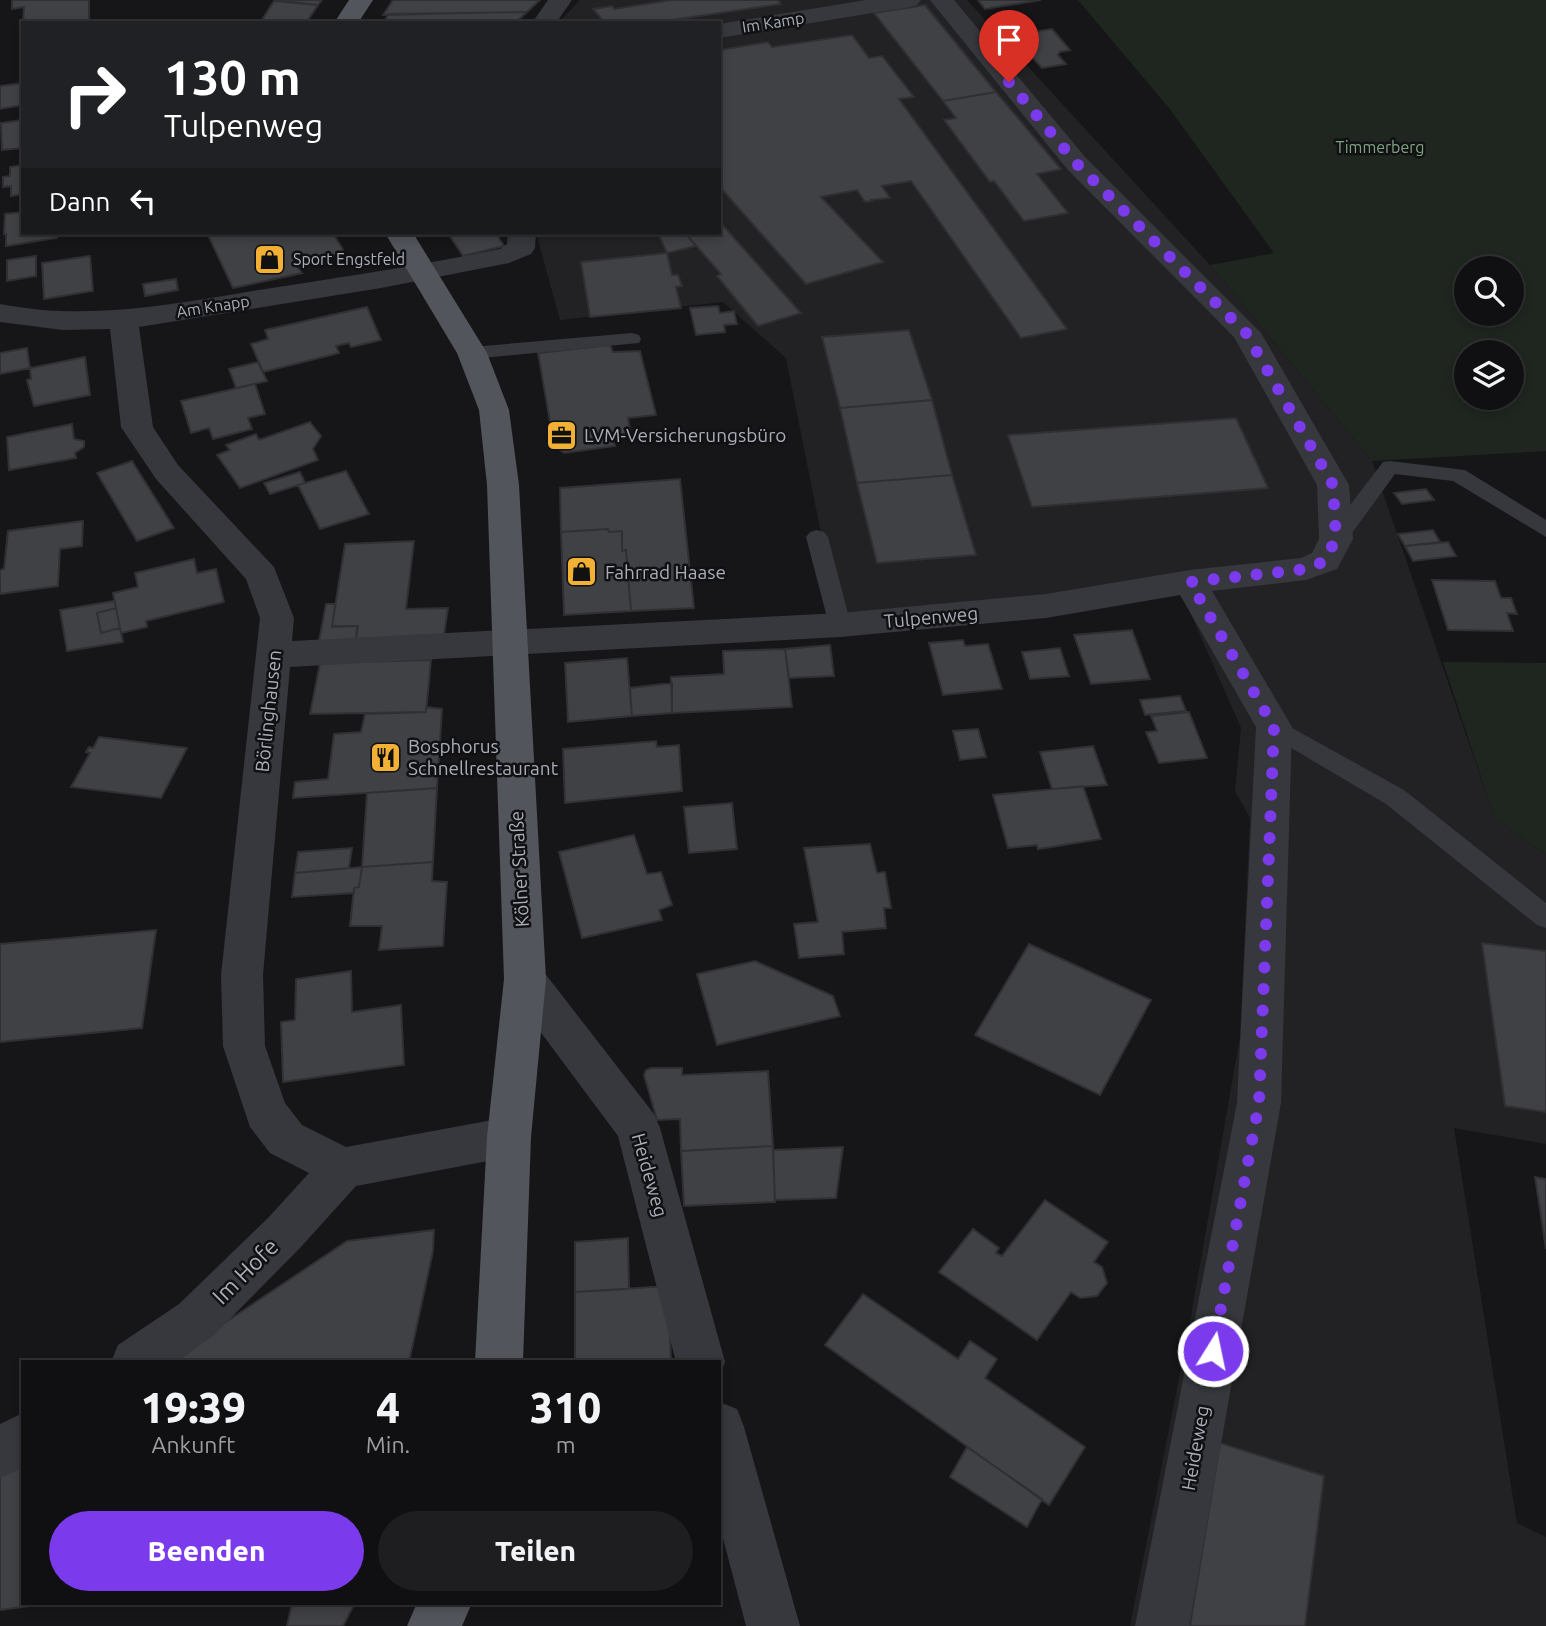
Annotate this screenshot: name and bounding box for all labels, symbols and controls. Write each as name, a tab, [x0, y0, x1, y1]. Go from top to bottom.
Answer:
street label: Im Kamp	[741, 8, 805, 36]
pin	[979, 10, 1039, 82]
icon: arrive	[990, 21, 1028, 59]
icon: right	[49, 49, 140, 140]
text: 130 m	[164, 49, 301, 104]
text: Tulpenweg	[164, 107, 323, 143]
park label: Timmerberg	[1335, 138, 1425, 156]
icon: left	[124, 182, 162, 220]
text: Dann	[49, 187, 110, 216]
shop icon: Sport Engstfeld	[253, 242, 287, 276]
place label: Sport Engstfeld	[293, 250, 405, 268]
map controls	[1454, 256, 1524, 410]
button: search	[1454, 256, 1524, 326]
street label: Am Knapp	[175, 291, 251, 321]
button: layers	[1454, 340, 1524, 410]
office icon: LVM-Versicherungsbüro	[544, 418, 578, 452]
place label: LVM-Versicherungsbüro	[584, 424, 786, 446]
shop icon: Fahrrad Haase	[565, 555, 599, 589]
place label: Fahrrad Haase	[605, 561, 726, 583]
street label: Tulpenweg	[883, 602, 979, 632]
street label: Börlinghausen	[251, 649, 285, 773]
place label: Bosphorus Schnellrestaurant	[408, 735, 559, 779]
restaurant icon: Bosphorus Schnellrestaurant	[368, 740, 402, 774]
street label: Kölner Straße	[505, 810, 533, 928]
street label: Heideweg	[628, 1131, 672, 1219]
street label: Im Hofe	[207, 1233, 283, 1309]
position arrow	[1176, 1314, 1250, 1388]
text: 19:39	[141, 1384, 246, 1431]
text: 4	[376, 1384, 400, 1431]
text: 310	[530, 1384, 601, 1431]
street label: Heideweg	[1177, 1404, 1213, 1492]
text: Ankunft	[152, 1432, 235, 1457]
text: Min.	[366, 1432, 410, 1457]
text: m	[556, 1432, 576, 1457]
button: Beenden	[49, 1511, 364, 1591]
button: Teilen	[378, 1511, 693, 1591]

